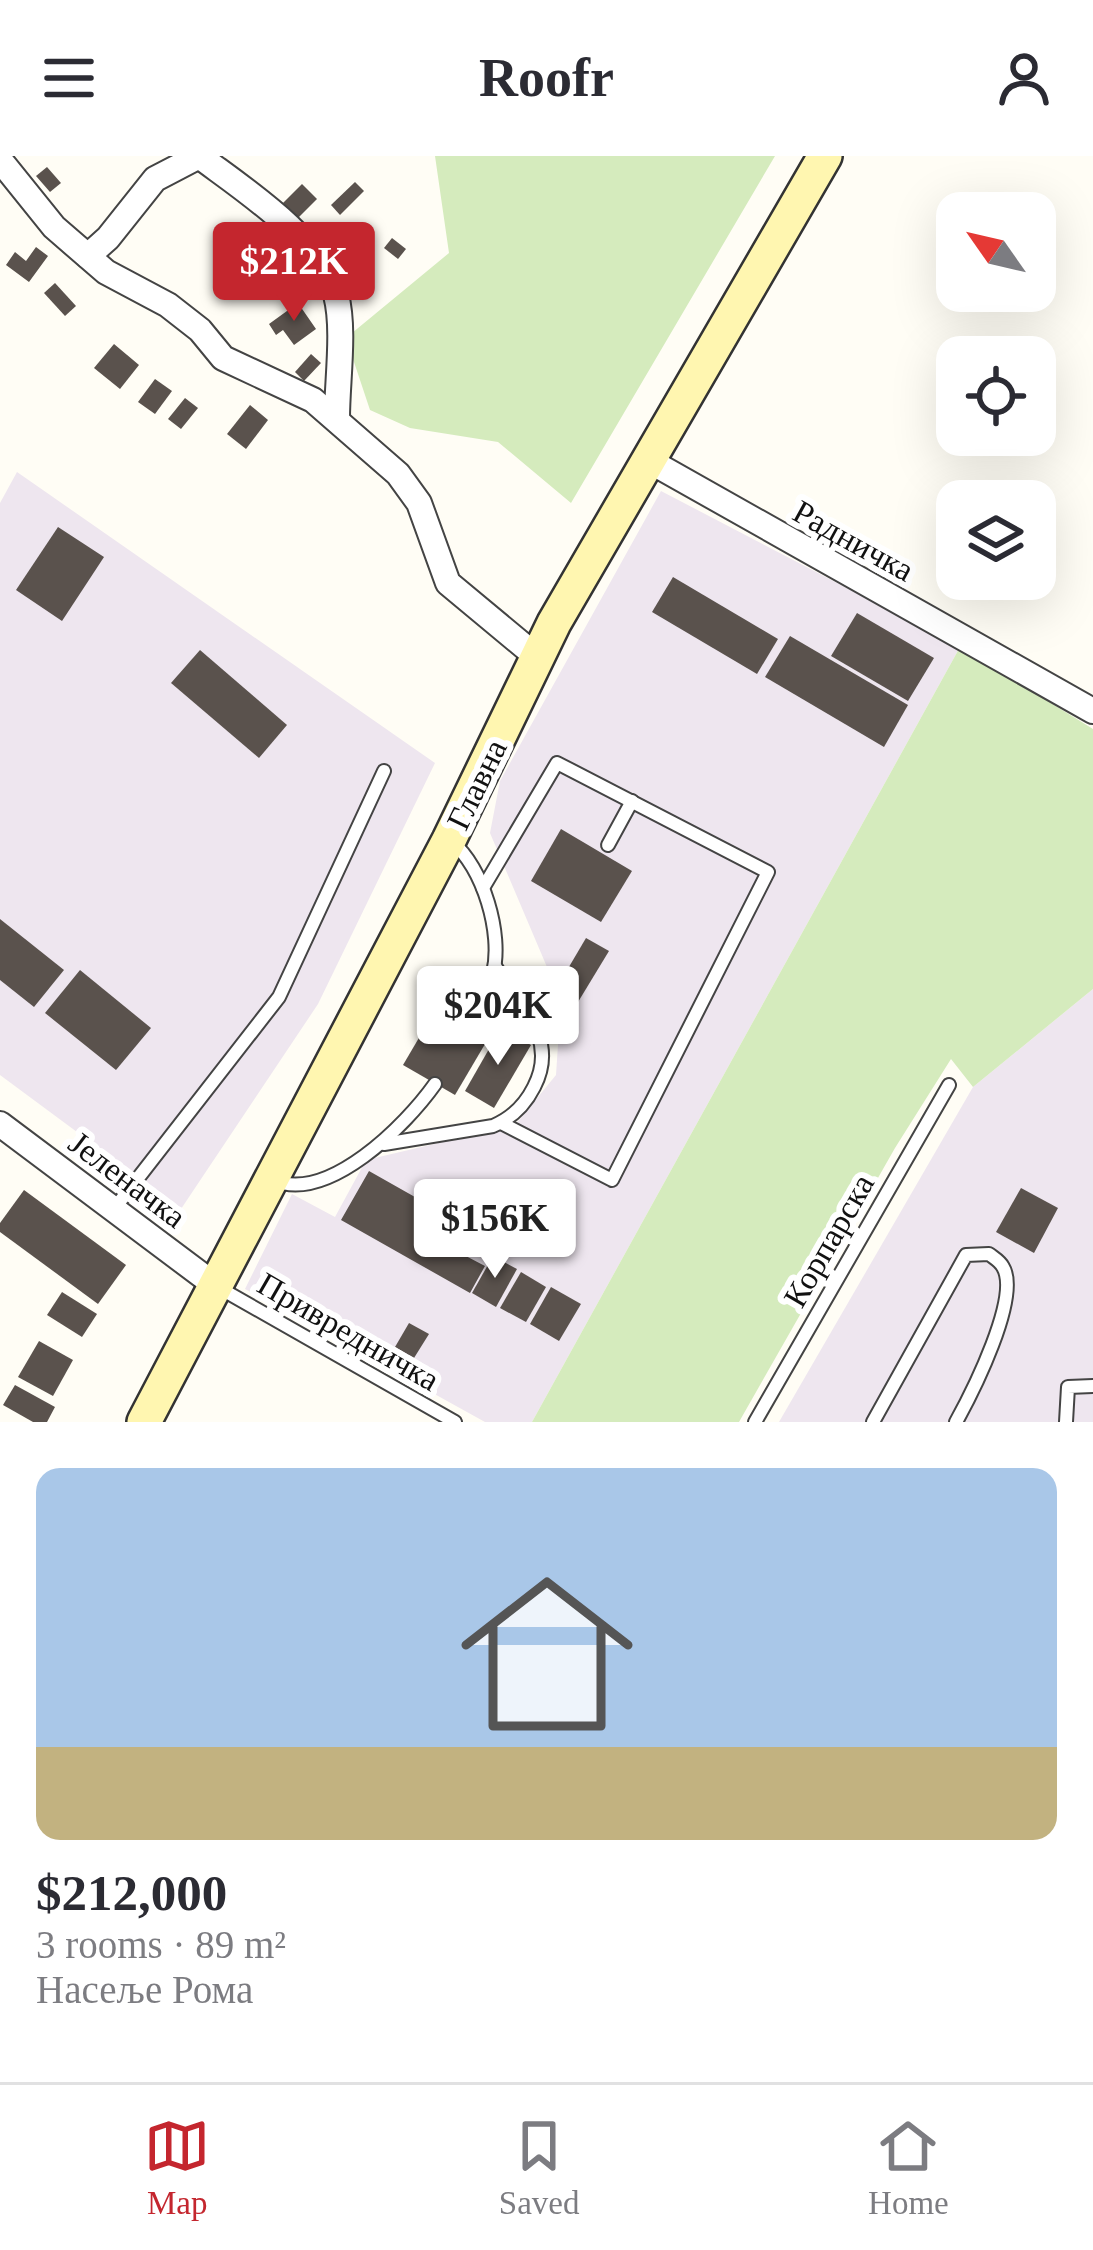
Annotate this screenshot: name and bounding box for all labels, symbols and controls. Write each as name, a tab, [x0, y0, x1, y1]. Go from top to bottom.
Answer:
icon: menu	[36, 45, 102, 111]
icon: person	[991, 45, 1057, 111]
text: Roofr	[479, 48, 614, 108]
north arrow	[936, 192, 1056, 312]
map controls	[936, 192, 1056, 600]
pin: $212K	[210, 222, 378, 324]
text: $212K	[240, 239, 348, 282]
button: locate	[936, 336, 1056, 456]
button: layers	[936, 480, 1056, 600]
street label: Радничка	[787, 493, 920, 589]
street label: Главна	[440, 733, 514, 835]
pin: $204K	[414, 966, 582, 1068]
text: $204K	[444, 983, 552, 1026]
street label: Јеленачка	[62, 1124, 193, 1235]
street label: Корпарска	[777, 1168, 881, 1313]
pin: $156K	[411, 1179, 579, 1281]
text: $156K	[441, 1196, 549, 1239]
street label: Привредничка	[252, 1265, 446, 1398]
icon: home	[439, 1546, 655, 1762]
text: $212,000	[36, 1865, 227, 1921]
text: 3 rooms · 89 m²	[36, 1923, 286, 1966]
text: Насеље Рома	[36, 1968, 253, 2011]
tab: Map	[144, 2113, 210, 2222]
tab: Saved	[499, 2113, 580, 2222]
tab: Home	[868, 2113, 949, 2222]

